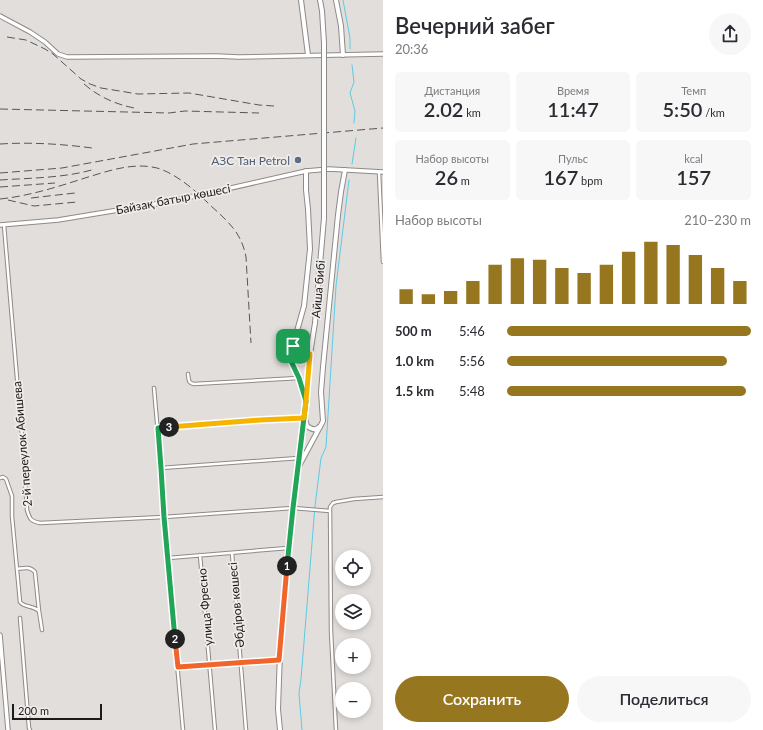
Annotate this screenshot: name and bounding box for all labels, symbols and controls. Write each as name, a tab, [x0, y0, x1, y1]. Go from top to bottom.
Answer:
text: Вечерний забег	[395, 12, 555, 39]
button: share	[709, 13, 751, 55]
text: 20:36	[395, 41, 428, 57]
text: Дистанция	[424, 84, 480, 97]
text: Время	[557, 84, 589, 97]
text: Темп	[681, 84, 706, 97]
text: 2.02	[424, 97, 463, 121]
text: 11:47	[547, 97, 599, 121]
text: 5:50	[662, 97, 702, 121]
text: km	[463, 106, 481, 119]
text: /km	[702, 106, 725, 119]
text: Набор высоты	[416, 152, 489, 165]
text: Пульс	[558, 152, 588, 165]
text: kcal	[684, 152, 703, 165]
place label: АЗС Тан Petrol	[211, 153, 290, 168]
marker: АЗС Тан Petrol	[293, 155, 303, 165]
text: 26	[435, 165, 458, 189]
text: 167	[543, 165, 578, 189]
text: 157	[676, 165, 711, 189]
text: m	[458, 174, 470, 187]
text: bpm	[578, 174, 603, 187]
street label: Байзақ батыр көшесі	[114, 181, 232, 217]
text: Набор высоты	[395, 212, 482, 228]
text: 210–230 m	[684, 212, 751, 228]
street label: Айша бибі	[308, 259, 328, 318]
text: 500 m	[395, 323, 432, 339]
text: 5:46	[459, 323, 485, 339]
pin	[276, 329, 310, 363]
icon: arrive	[282, 335, 304, 357]
text: 1.0 km	[395, 353, 434, 369]
text: 5:56	[459, 353, 485, 369]
street label: 2-й переулок Абишева	[9, 381, 35, 507]
text: 1.5 km	[395, 383, 434, 399]
text: 5:48	[459, 383, 485, 399]
pin: 3	[159, 417, 179, 437]
text: 3	[166, 420, 172, 433]
map controls	[335, 550, 371, 718]
button: locate	[335, 550, 371, 586]
pin: 1	[277, 556, 297, 576]
text: 1	[284, 559, 290, 572]
street label: Әбдіров көшесі	[225, 561, 247, 648]
street label: улица Фресно	[194, 568, 216, 646]
button: layers	[335, 594, 371, 630]
pin: 2	[165, 629, 185, 649]
text: 2	[172, 632, 178, 645]
button: +	[335, 638, 371, 674]
button: Сохранить	[395, 676, 569, 722]
button: Поделиться	[577, 676, 751, 722]
button: −	[335, 682, 371, 718]
scale bar	[12, 702, 102, 721]
text: 200 m	[18, 704, 49, 717]

